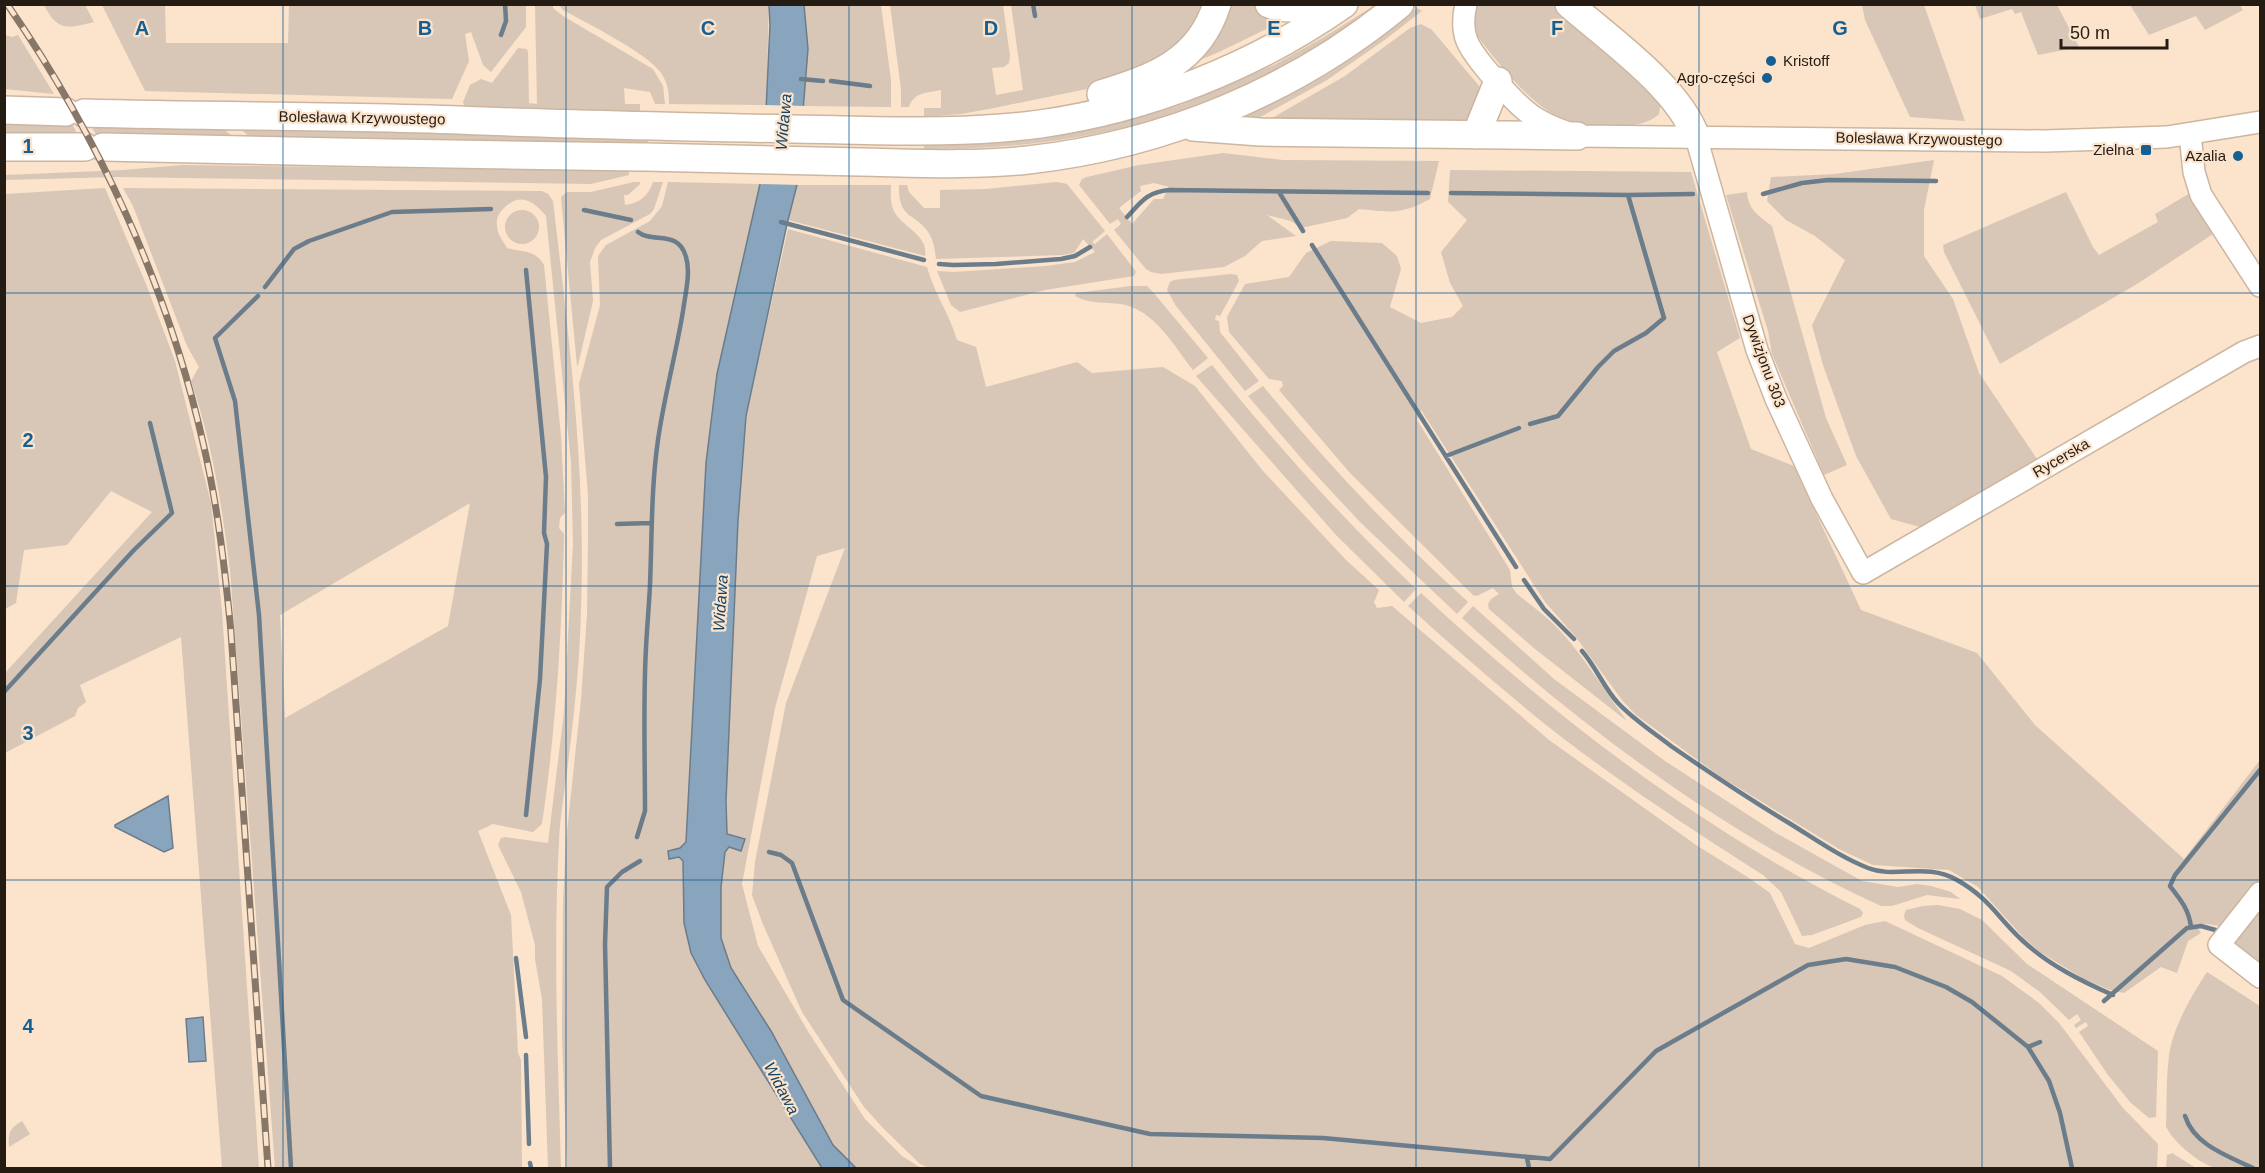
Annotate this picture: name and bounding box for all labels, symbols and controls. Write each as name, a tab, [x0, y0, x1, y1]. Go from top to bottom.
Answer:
scale bar	[2061, 12, 2168, 50]
text: A	[135, 17, 149, 39]
text: B	[418, 17, 432, 39]
text: C	[701, 17, 715, 39]
text: D	[984, 17, 998, 39]
text: E	[1267, 17, 1281, 39]
text: F	[1551, 17, 1563, 39]
text: G	[1832, 17, 1848, 39]
text: 50 m	[2070, 23, 2110, 43]
place label: Kristoff	[1783, 52, 1830, 69]
marker: Kristoff	[1764, 54, 1778, 68]
place label: Agro-części	[1677, 69, 1755, 86]
marker: Agro-części	[1760, 71, 1774, 85]
water label: Widawa	[773, 93, 794, 151]
street label: Bolesława Krzywoustego	[278, 108, 446, 127]
street label: Bolesława Krzywoustego	[1835, 129, 2003, 148]
text: 1	[22, 135, 34, 157]
place label: Zielna	[2093, 141, 2135, 158]
marker: Zielna	[2139, 143, 2153, 157]
place label: Azalia	[2185, 147, 2227, 164]
marker: Azalia	[2231, 149, 2245, 163]
street label: Dywizjonu 303	[1740, 312, 1789, 410]
text: 2	[22, 429, 34, 451]
street label: Rycerska	[2029, 434, 2093, 481]
water label: Widawa	[710, 574, 731, 632]
text: 3	[22, 722, 34, 744]
text: 4	[22, 1015, 34, 1037]
water label: Widawa	[761, 1059, 802, 1117]

